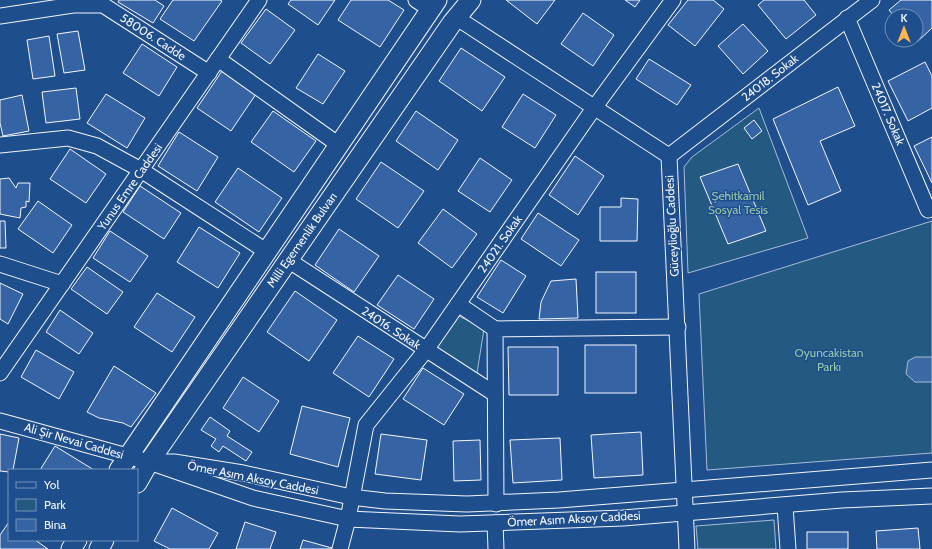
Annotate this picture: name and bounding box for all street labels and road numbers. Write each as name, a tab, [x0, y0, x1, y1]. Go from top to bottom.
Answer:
street label: 58006. Cadde	[118, 10, 189, 63]
street label: 24018. Sokak	[738, 50, 802, 104]
street label: 24017. Sokak	[869, 80, 909, 148]
street label: Yunus Emre Caddesi	[93, 140, 165, 234]
street label: Güceylioğlu Caddesi	[661, 175, 682, 277]
street label: Milli Egemenlik Bulvarı	[263, 189, 340, 290]
street label: 24021. Sokak	[474, 211, 525, 275]
street label: 24016. Sokak	[359, 303, 424, 353]
street label: Ali Şir Nevai Caddesi	[23, 419, 126, 462]
street label: Ömer Asım Aksoy Caddesi	[186, 457, 320, 498]
street label: Ömer Asım Aksoy Caddesi	[507, 508, 641, 529]

